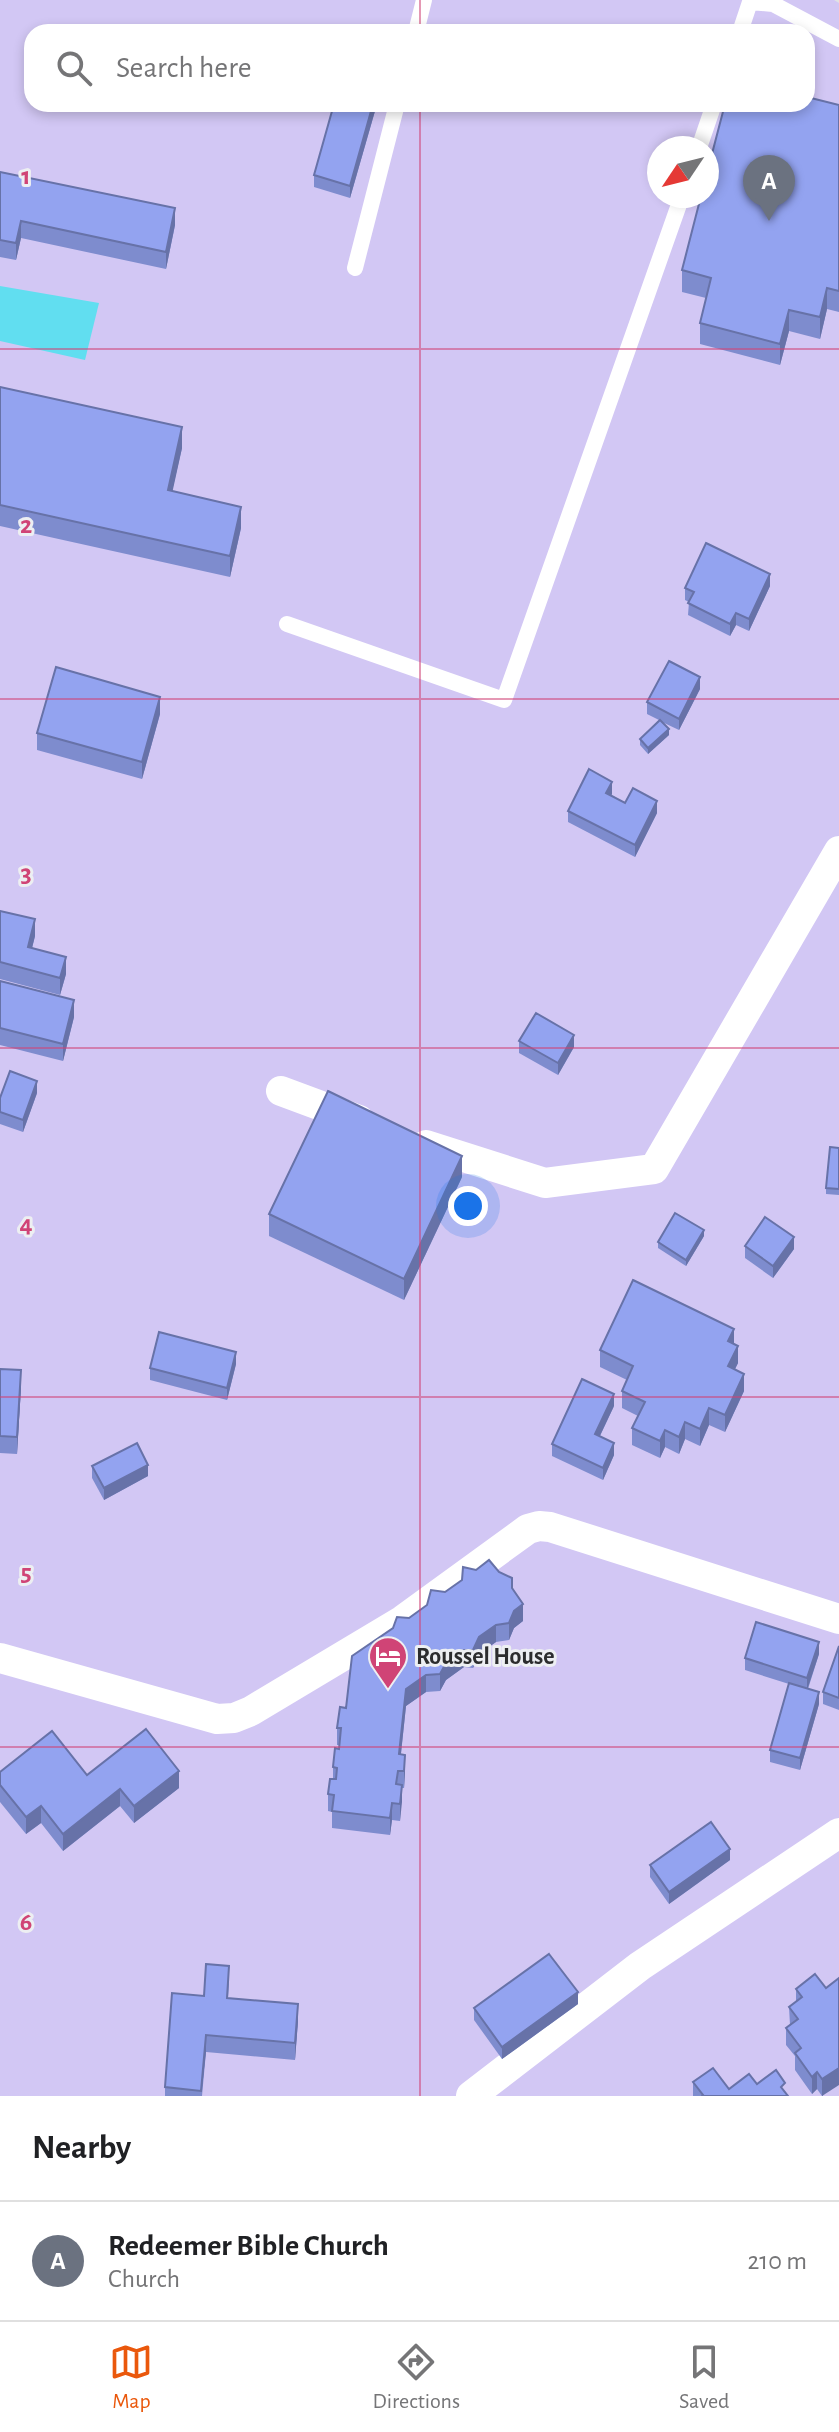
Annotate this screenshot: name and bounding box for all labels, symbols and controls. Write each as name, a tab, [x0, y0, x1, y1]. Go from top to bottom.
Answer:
search box	[24, 24, 815, 112]
icon: search	[52, 46, 96, 90]
text: Search here	[116, 53, 252, 83]
north arrow	[647, 136, 719, 208]
pin: A	[743, 155, 795, 221]
text: 1	[21, 163, 31, 189]
text: 2	[20, 512, 32, 538]
text: 3	[20, 861, 32, 887]
your location	[448, 1186, 488, 1226]
text: 4	[19, 1211, 33, 1237]
text: 5	[20, 1560, 32, 1586]
hotel icon: Roussel House	[367, 1635, 409, 1690]
place label: Roussel House	[416, 1645, 555, 1669]
text: 6	[20, 1909, 32, 1935]
text: Nearby	[32, 2131, 131, 2165]
text: Redeemer Bible Church	[108, 2231, 389, 2261]
text: A	[50, 2248, 66, 2274]
text: 210 m	[747, 2248, 807, 2274]
text: Church	[108, 2266, 180, 2292]
tab: Map	[109, 2340, 153, 2414]
tab: Directions	[372, 2340, 460, 2414]
tab: Saved	[679, 2340, 729, 2414]

